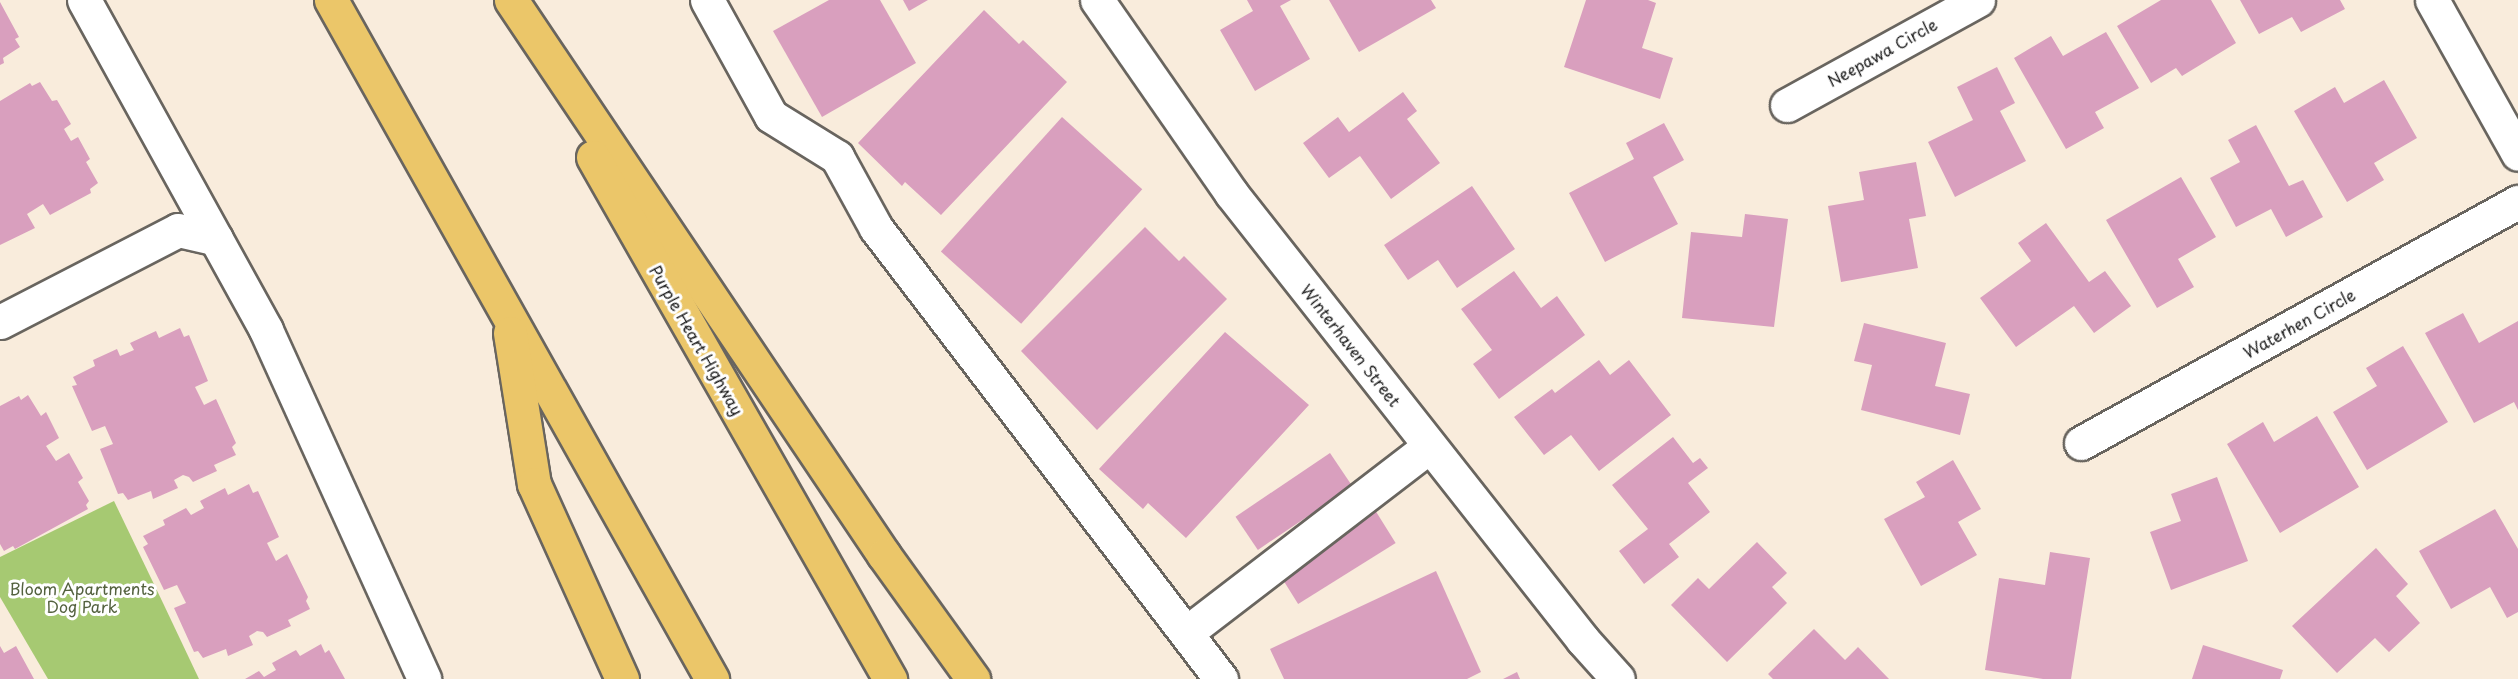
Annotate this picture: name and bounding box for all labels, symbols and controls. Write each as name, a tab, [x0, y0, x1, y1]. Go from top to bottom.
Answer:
street label: Neepawa Circle	[1824, 14, 1940, 90]
street label: Purple Heart Highway	[646, 261, 748, 419]
street label: Winterhaven Street	[1297, 280, 1405, 410]
street label: Waterhen Circle	[2239, 284, 2359, 362]
park label: Bloom Apartments Dog Park	[9, 578, 155, 616]

